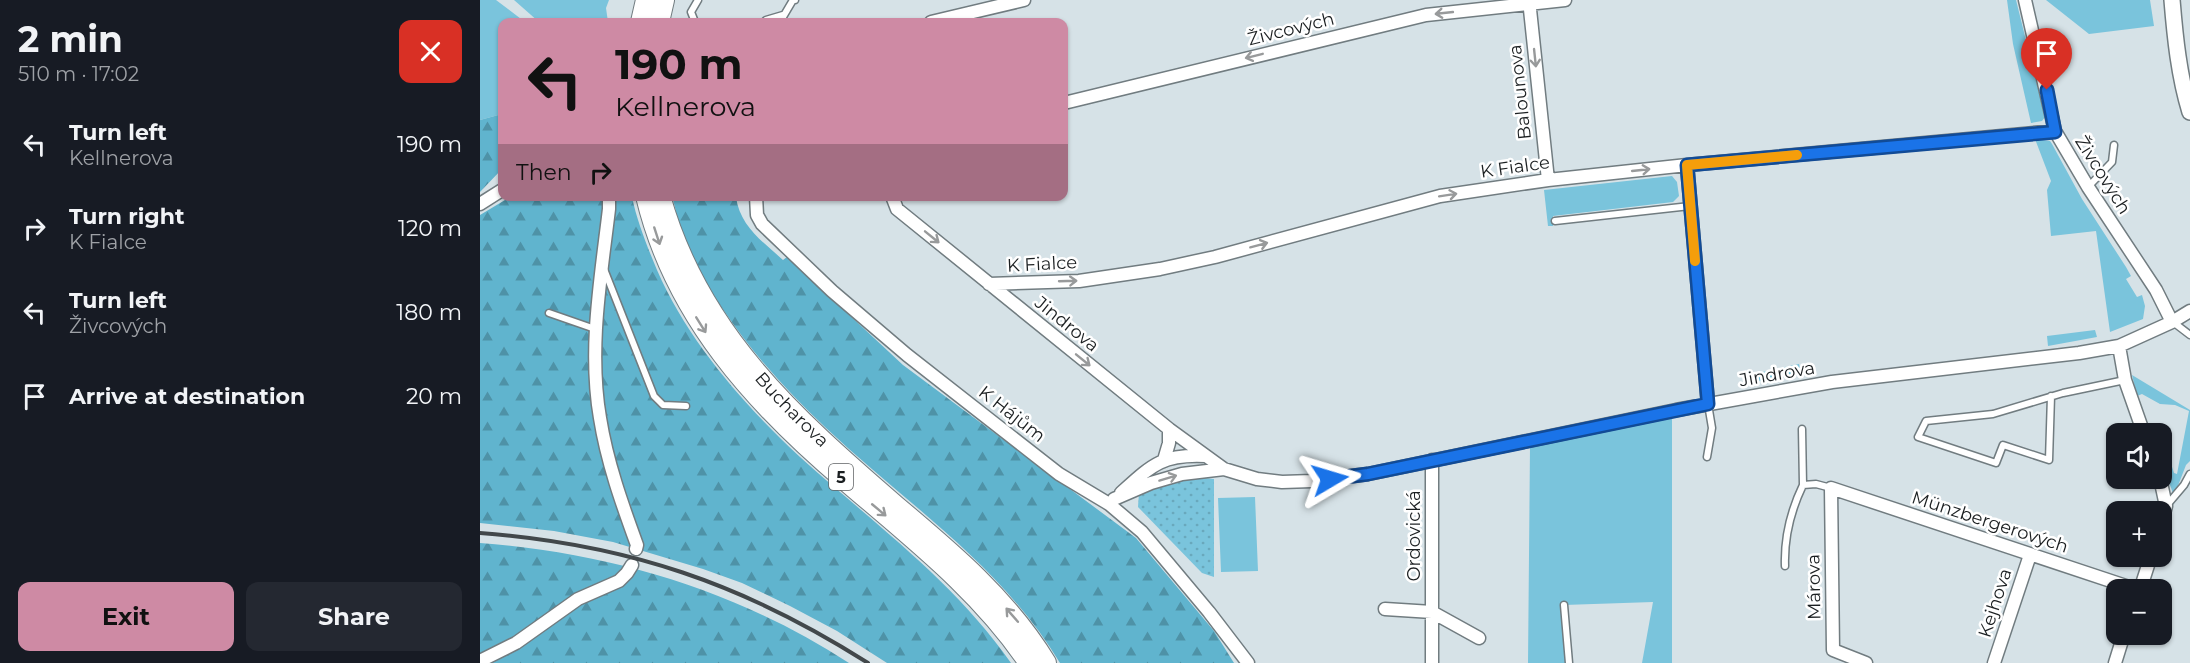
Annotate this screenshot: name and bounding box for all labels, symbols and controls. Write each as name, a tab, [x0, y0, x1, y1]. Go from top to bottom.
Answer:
street label: Živcových	[1245, 8, 1337, 50]
one-way arrow	[1434, 8, 1454, 19]
text: 2 min	[18, 17, 123, 61]
button: close	[399, 20, 462, 83]
pin	[2021, 28, 2072, 90]
icon: arrive	[2030, 37, 2063, 70]
text: 190 m	[615, 38, 743, 90]
icon: left	[516, 42, 594, 120]
street label: Balounova	[1504, 43, 1536, 141]
one-way arrow	[1530, 48, 1541, 68]
one-way arrow	[1245, 51, 1264, 63]
text: 510 m · 17:02	[18, 62, 139, 86]
text: Kellnerova	[615, 90, 756, 123]
text: Turn left	[69, 119, 167, 146]
icon: left	[18, 128, 51, 161]
text: 190 m	[397, 131, 462, 158]
street label: Živcových	[2070, 132, 2136, 218]
text: Kellnerova	[69, 146, 173, 170]
street label: K Fialce	[1479, 151, 1551, 183]
icon: right	[584, 156, 617, 189]
text: Then	[516, 159, 572, 186]
one-way arrow	[1631, 164, 1651, 175]
one-way arrow	[1438, 189, 1457, 200]
text: Turn right	[69, 203, 184, 230]
icon: right	[18, 212, 51, 245]
text: 120 m	[398, 215, 462, 242]
one-way arrow	[652, 226, 663, 245]
text: K Fialce	[69, 230, 147, 254]
one-way arrow	[924, 231, 940, 244]
one-way arrow	[1250, 239, 1269, 250]
street label: K Fialce	[1006, 251, 1078, 277]
one-way arrow	[1058, 275, 1078, 287]
text: Turn left	[69, 287, 167, 314]
street label: Jindrova	[1030, 291, 1104, 357]
icon: left	[18, 296, 51, 329]
text: 180 m	[396, 299, 462, 326]
text: Živcových	[69, 314, 167, 338]
one-way arrow	[695, 316, 707, 333]
one-way arrow	[1075, 354, 1091, 367]
street label: Jindrova	[1737, 357, 1816, 392]
street label: Bucharova	[750, 367, 833, 452]
icon: arrive	[18, 380, 51, 413]
street label: K Hájům	[974, 381, 1050, 447]
text: Arrive at destination	[69, 383, 305, 410]
text: 20 m	[406, 383, 462, 410]
map controls	[2106, 423, 2172, 645]
button: sound	[2106, 423, 2172, 489]
position arrow	[1298, 447, 1362, 511]
road number: 5	[829, 464, 853, 490]
one-way arrow	[1158, 472, 1177, 483]
street label: Münzbergerových	[1909, 486, 2071, 558]
street label: Ordovická	[1403, 490, 1425, 582]
button: +	[2106, 501, 2172, 567]
one-way arrow	[871, 503, 886, 517]
street label: Márova	[1802, 554, 1826, 620]
street label: Kejhova	[1974, 566, 2016, 640]
button: −	[2106, 579, 2172, 645]
button: Exit	[18, 582, 234, 651]
button: Share	[246, 582, 462, 651]
one-way arrow	[1005, 608, 1019, 623]

